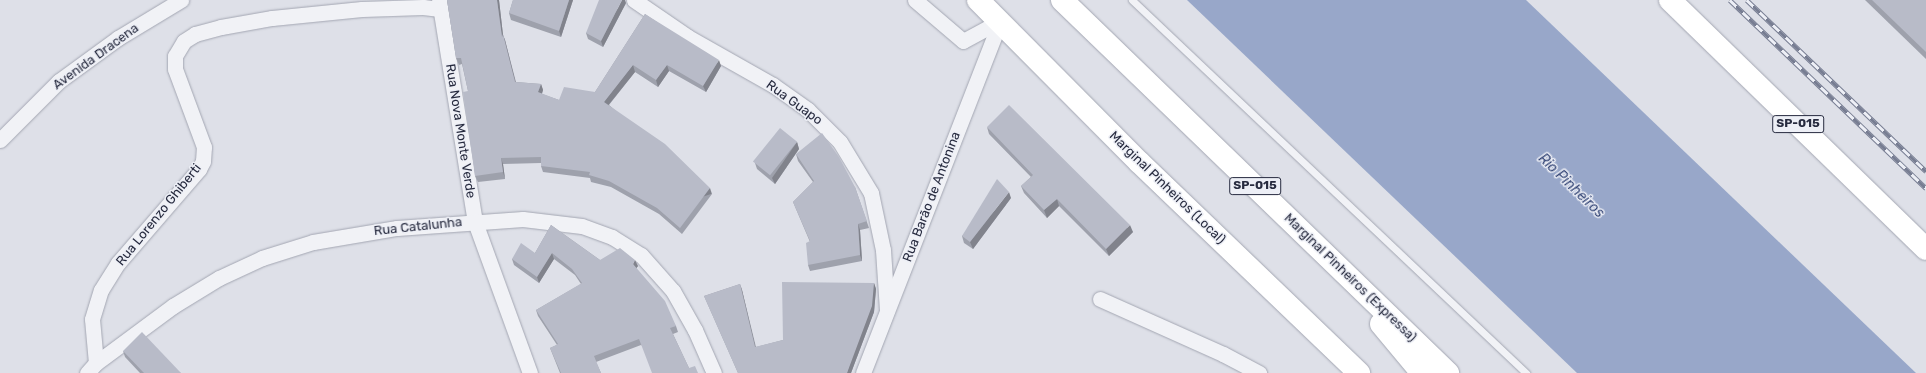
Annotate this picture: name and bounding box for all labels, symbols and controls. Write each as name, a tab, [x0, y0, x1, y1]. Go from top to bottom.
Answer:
street label: Avenida Dracena	[50, 21, 142, 93]
street label: Rua Nova Monte Verde	[442, 62, 478, 200]
street label: Rua Guapo	[763, 77, 825, 129]
road number: SP-015	[1772, 114, 1824, 134]
street label: Marginal Pinheiros (Local)	[1106, 128, 1228, 248]
street label: Rua Barão de Antonina	[900, 130, 964, 264]
water label: Rio Pinheiros	[1535, 150, 1607, 222]
street label: Rua Lorenzo Ghiberti	[113, 161, 205, 269]
road number: SP-015	[1229, 176, 1281, 196]
street label: Marginal Pinheiros (Expressa)	[1281, 211, 1419, 345]
street label: Rua Catalunha	[373, 215, 463, 239]

